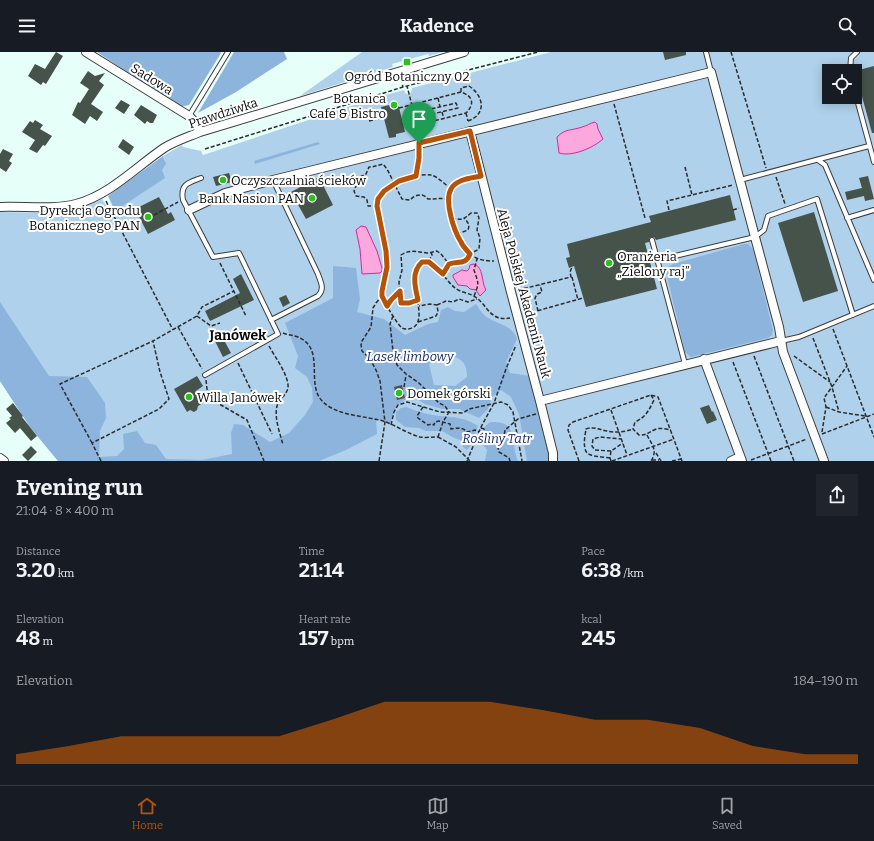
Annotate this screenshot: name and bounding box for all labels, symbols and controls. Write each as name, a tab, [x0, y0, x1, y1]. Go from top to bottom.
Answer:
icon: menu	[16, 15, 38, 37]
text: Kadence	[400, 15, 474, 37]
icon: search	[836, 15, 858, 37]
marker: Ogród Botaniczny 02	[402, 57, 412, 67]
street label: Sadowa	[128, 60, 176, 98]
map controls	[822, 64, 862, 104]
button: locate	[822, 64, 862, 104]
place label: Ogród Botaniczny 02	[345, 69, 469, 84]
place label: Botanica Cafe & Bistro	[309, 91, 386, 121]
street label: Prawdziwka	[187, 95, 259, 131]
marker: Botanica Cafe & Bistro	[389, 100, 399, 110]
pin	[402, 102, 436, 143]
icon: arrive	[408, 108, 430, 130]
place label: Oczyszczalnia ścieków	[231, 173, 367, 188]
marker: Oczyszczalnia ścieków	[218, 175, 228, 185]
place label: Bank Nasion PAN	[199, 191, 304, 206]
marker: Bank Nasion PAN	[307, 193, 317, 203]
place label: Dyrekcja Ogrodu Botanicznego PAN	[29, 203, 140, 233]
street label: Aleja Polskiej Akademii Nauk	[494, 206, 554, 380]
marker: Dyrekcja Ogrodu Botanicznego PAN	[143, 212, 153, 222]
place label: Oranżeria „Zielony raj”	[617, 249, 690, 279]
marker: Oranżeria „Zielony raj”	[604, 258, 614, 268]
district label: Janówek	[209, 327, 267, 344]
park label: Lasek limbowy	[366, 349, 455, 364]
place label: Domek górski	[407, 386, 491, 401]
marker: Domek górski	[394, 388, 404, 398]
place label: Willa Janówek	[197, 390, 282, 405]
marker: Willa Janówek	[184, 392, 194, 402]
park label: Rośliny Tatr	[462, 431, 533, 446]
text: Evening run	[16, 474, 143, 501]
button: share	[816, 474, 858, 516]
text: 21:04 · 8 × 400 m	[16, 503, 114, 518]
text: Distance	[16, 545, 61, 558]
text: Time	[299, 545, 325, 558]
text: Pace	[581, 545, 605, 558]
text: 3.20	[16, 558, 55, 582]
text: 21:14	[299, 558, 344, 582]
text: 6:38	[581, 558, 621, 582]
text: km	[55, 567, 74, 580]
text: /km	[621, 567, 644, 580]
text: Elevation	[16, 613, 64, 626]
text: Heart rate	[299, 613, 351, 626]
text: kcal	[581, 613, 602, 626]
text: 48	[16, 626, 40, 650]
text: 157	[299, 626, 329, 650]
text: 245	[581, 626, 616, 650]
text: m	[40, 635, 53, 648]
text: bpm	[329, 635, 354, 648]
text: Elevation	[16, 673, 73, 688]
text: 184–190 m	[794, 673, 858, 688]
tab: Home	[132, 795, 163, 832]
tab: Map	[426, 795, 449, 832]
tab: Saved	[712, 795, 742, 832]

